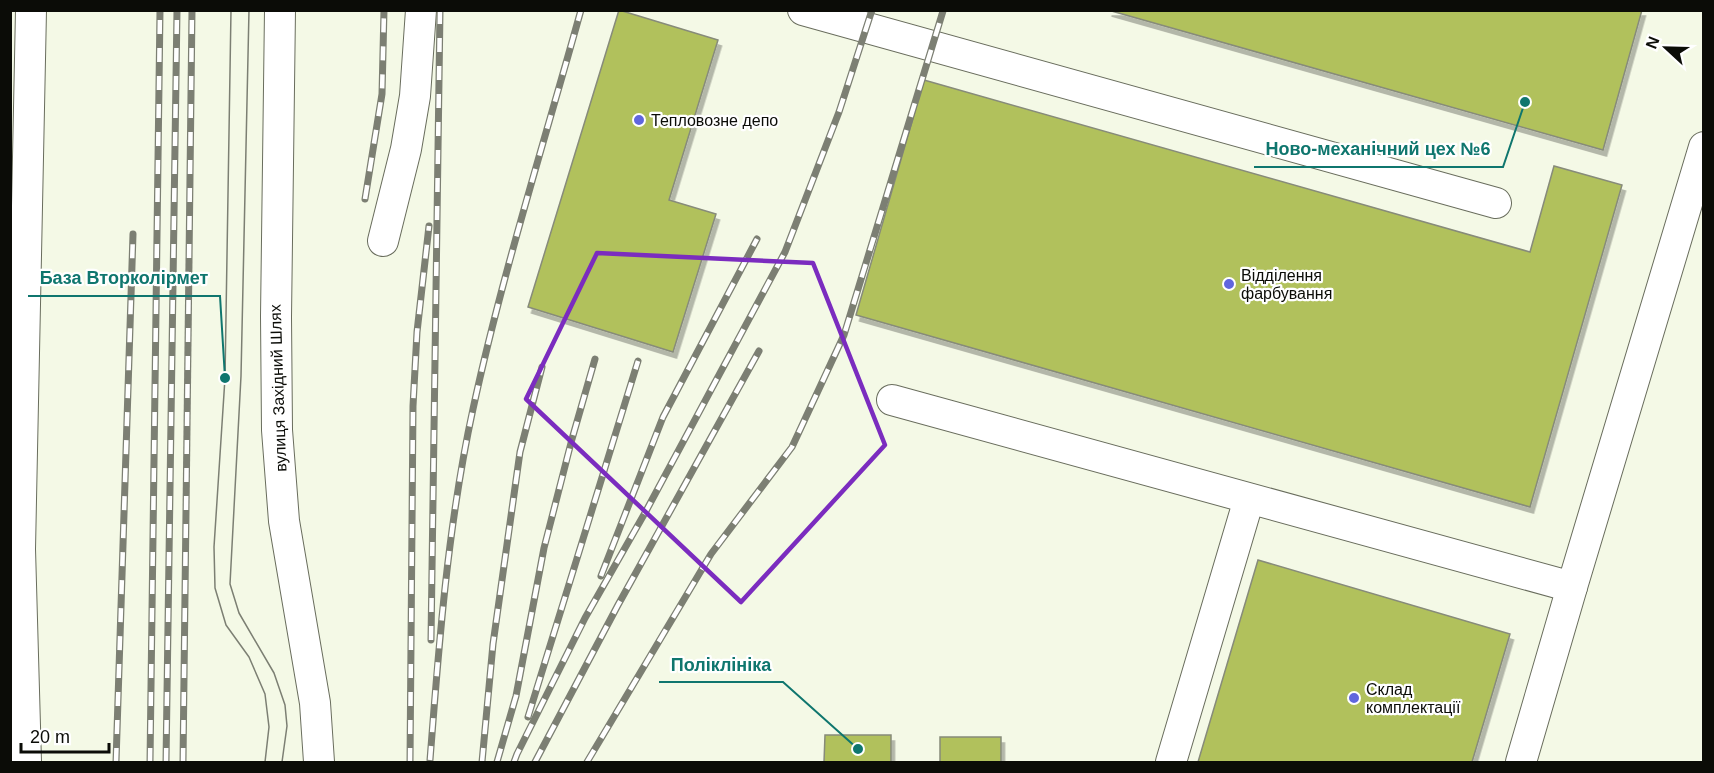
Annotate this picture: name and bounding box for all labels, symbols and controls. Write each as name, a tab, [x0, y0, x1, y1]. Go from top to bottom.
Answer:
north arrow	[1636, 18, 1696, 78]
text: N	[1643, 34, 1663, 51]
place label: Тепловозне депо	[651, 112, 778, 129]
marker: Тепловозне депо	[632, 113, 646, 127]
callout: Ново-механічний цех №6	[1254, 131, 1503, 167]
text: Ново-механічний цех №6	[1265, 139, 1491, 159]
callout: База Вторколірмет	[28, 260, 220, 296]
place label: Відділення фарбування	[1241, 267, 1332, 302]
text: База Вторколірмет	[40, 268, 209, 288]
marker: Відділення фарбування	[1222, 277, 1236, 291]
street label: вулиця Західний Шлях	[267, 304, 289, 472]
callout: Поліклініка	[659, 646, 783, 682]
text: Поліклініка	[671, 655, 772, 675]
place label: Склад комплектації	[1366, 681, 1461, 716]
marker: Склад комплектації	[1347, 691, 1361, 705]
scale bar	[21, 716, 110, 754]
text: 20 m	[30, 727, 70, 747]

